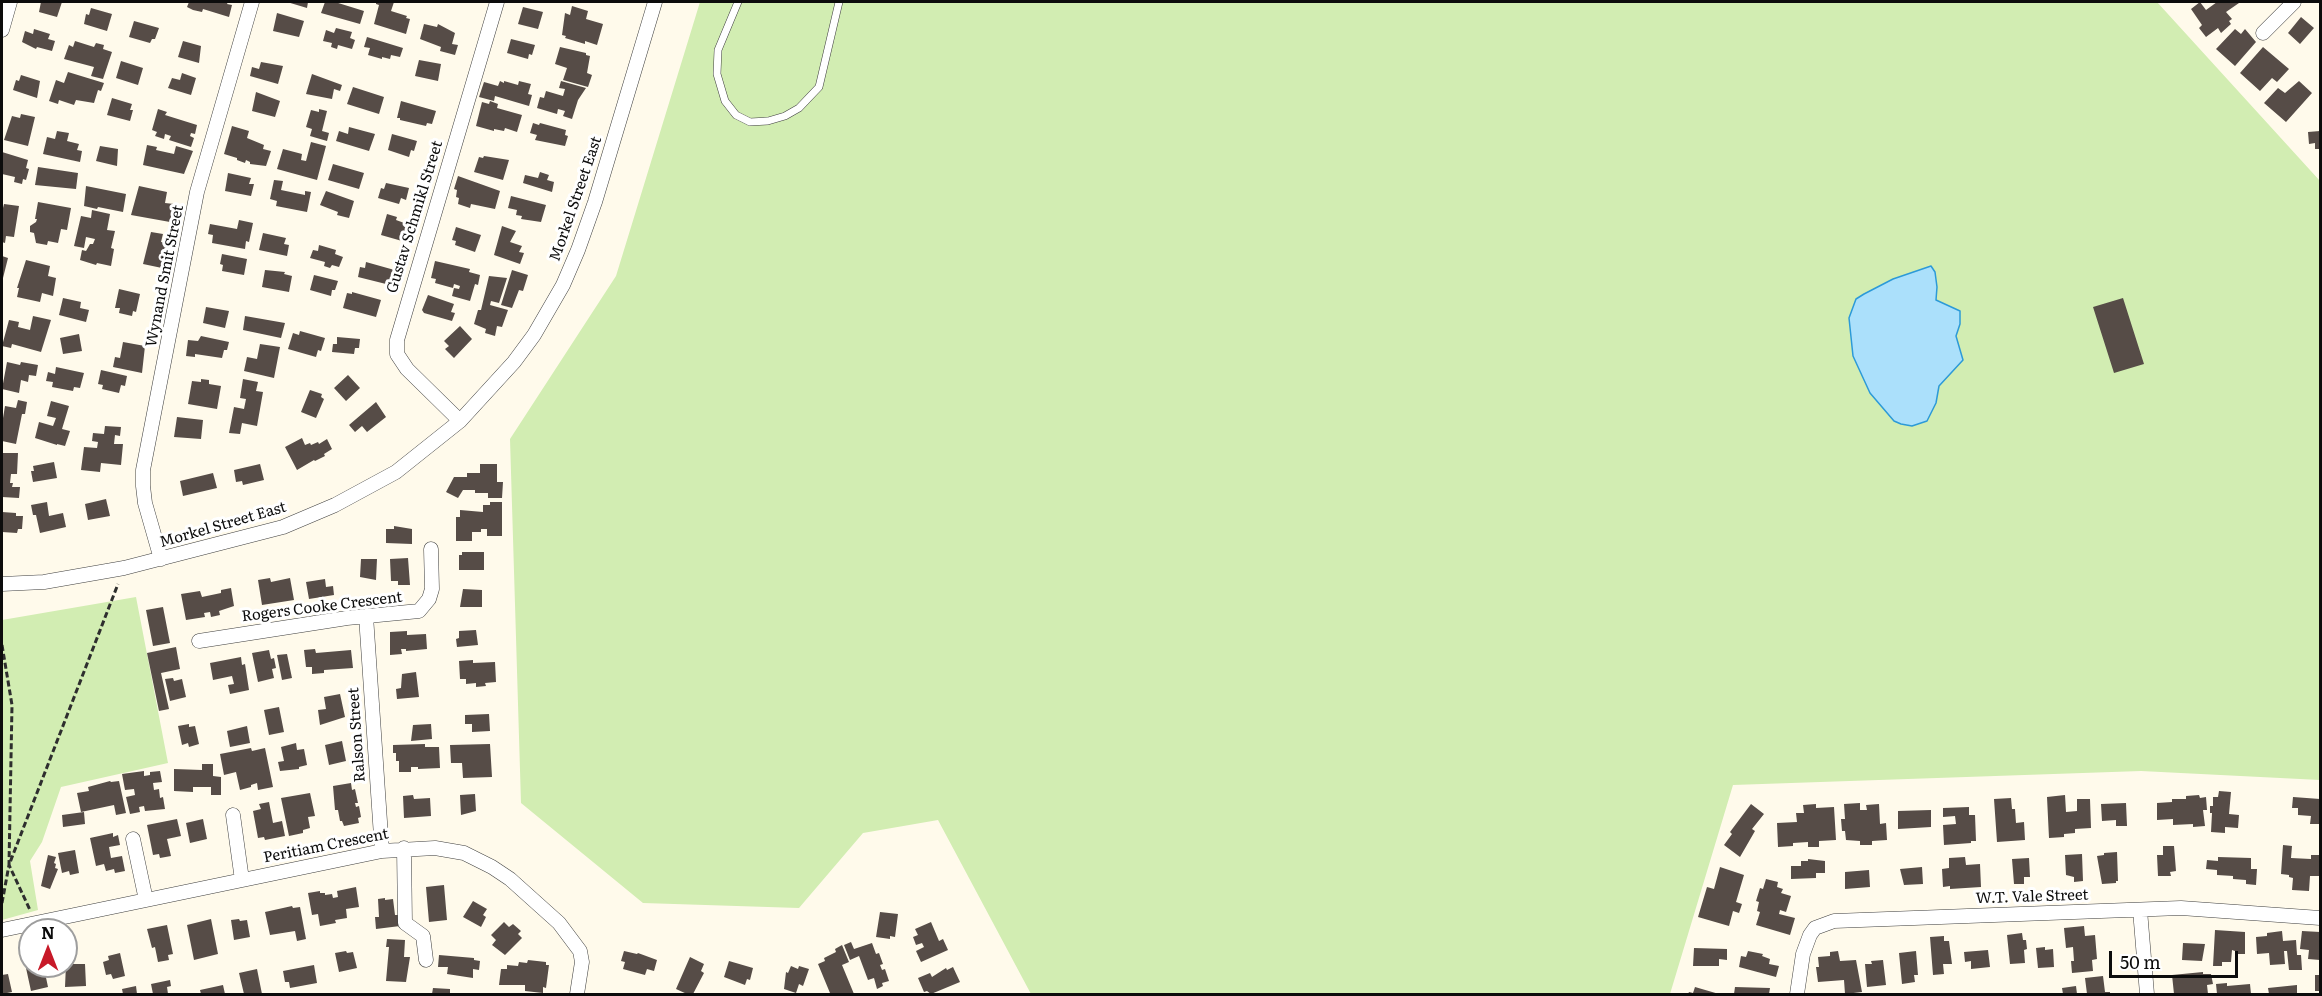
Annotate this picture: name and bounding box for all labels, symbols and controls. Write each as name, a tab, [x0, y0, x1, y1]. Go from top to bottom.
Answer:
street label: Morkel Street East	[546, 134, 606, 264]
street label: Gustav Schmikl Street	[383, 139, 447, 295]
street label: Wynand Smit Street	[142, 203, 188, 349]
street label: Morkel Street East	[158, 498, 288, 552]
street label: Rogers Cooke Crescent	[241, 588, 403, 626]
street label: Ralson Street	[345, 687, 369, 783]
street label: Peritiam Crescent	[262, 825, 390, 867]
street label: W.T. Vale Street	[1975, 886, 2089, 908]
north arrow	[18, 918, 78, 978]
text: N	[41, 920, 55, 944]
scale bar	[2112, 939, 2241, 977]
text: 50 m	[2120, 948, 2161, 975]

